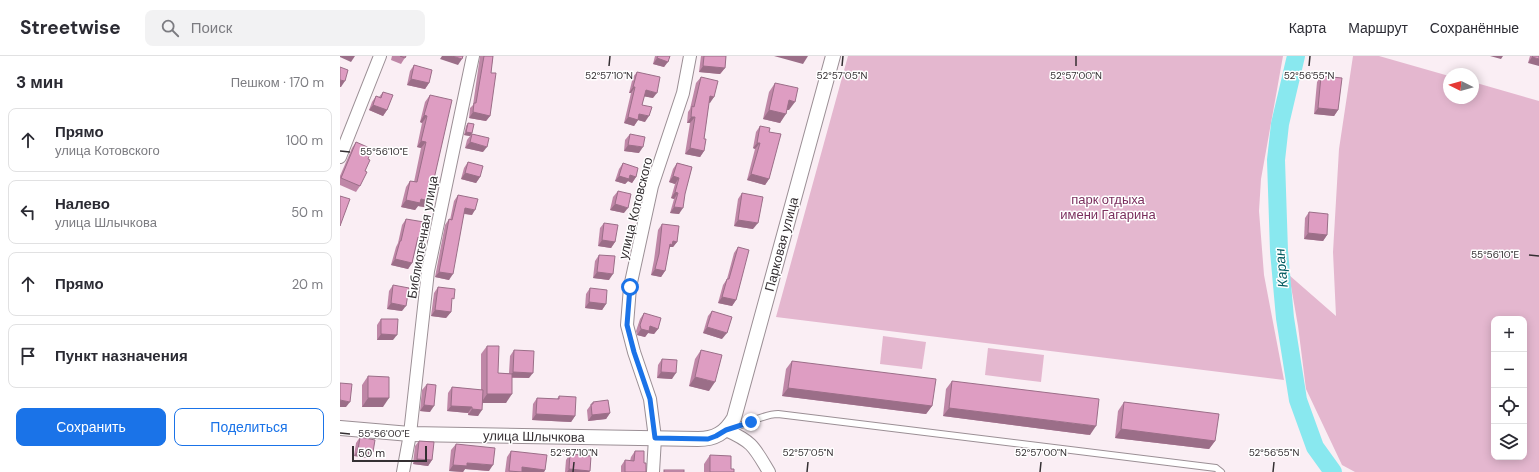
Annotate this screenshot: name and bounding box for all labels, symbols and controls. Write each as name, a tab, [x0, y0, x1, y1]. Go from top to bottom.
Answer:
search box	[145, 10, 425, 46]
text: Streetwise	[20, 15, 121, 40]
icon: search	[159, 17, 181, 39]
text: Поиск	[191, 18, 232, 38]
text: Карта	[1289, 19, 1326, 37]
text: Маршрут	[1348, 19, 1408, 37]
text: Сохранённые	[1430, 19, 1519, 37]
north arrow	[1443, 68, 1479, 104]
text: 52°57'10"N	[585, 69, 633, 82]
text: 52°57'05"N	[817, 69, 868, 82]
text: 52°57'00"N	[1050, 69, 1102, 82]
text: 52°56'55"N	[1284, 69, 1334, 82]
text: 3 мин	[16, 71, 64, 93]
text: Пешком · 170 m	[231, 74, 324, 91]
text: Прямо	[55, 122, 104, 142]
icon: ahead	[17, 129, 39, 151]
text: 100 m	[286, 132, 323, 149]
text: улица Котовского	[55, 142, 160, 159]
text: 55°56'10"E	[360, 145, 408, 158]
street label: улица Котовского	[615, 155, 656, 261]
street label: Библиотечная улица	[403, 174, 442, 300]
park label: парк отдыха имени Гагарина	[1060, 191, 1156, 223]
text: Налево	[55, 194, 110, 214]
street label: Парковая улица	[761, 194, 802, 293]
icon: left	[17, 201, 39, 223]
text: 50 m	[291, 204, 323, 221]
text: улица Шлычкова	[55, 214, 157, 231]
water label: Каран	[1270, 247, 1292, 288]
text: 55°56'10"E	[1471, 248, 1519, 261]
icon: ahead	[17, 273, 39, 295]
text: Прямо	[55, 274, 104, 294]
text: 20 m	[292, 276, 323, 293]
route start	[621, 278, 639, 296]
map controls	[1491, 316, 1527, 460]
button: +	[1491, 316, 1527, 352]
icon: arrive	[17, 345, 39, 367]
text: Пункт назначения	[55, 346, 188, 366]
button: −	[1491, 352, 1527, 388]
button: locate	[1491, 388, 1527, 424]
button: Сохранить	[16, 408, 166, 446]
button: Поделиться	[174, 408, 324, 446]
route end	[742, 413, 760, 431]
button: layers	[1491, 424, 1527, 460]
text: 55°56'00"E	[358, 427, 410, 440]
street label: улица Шлычкова	[483, 427, 586, 446]
scale bar	[352, 444, 427, 463]
text: 50 m	[358, 446, 385, 460]
text: 52°57'10"N	[550, 446, 598, 459]
text: 52°57'05"N	[783, 446, 834, 459]
text: 52°57'00"N	[1015, 446, 1067, 459]
text: 52°56'55"N	[1249, 446, 1299, 459]

